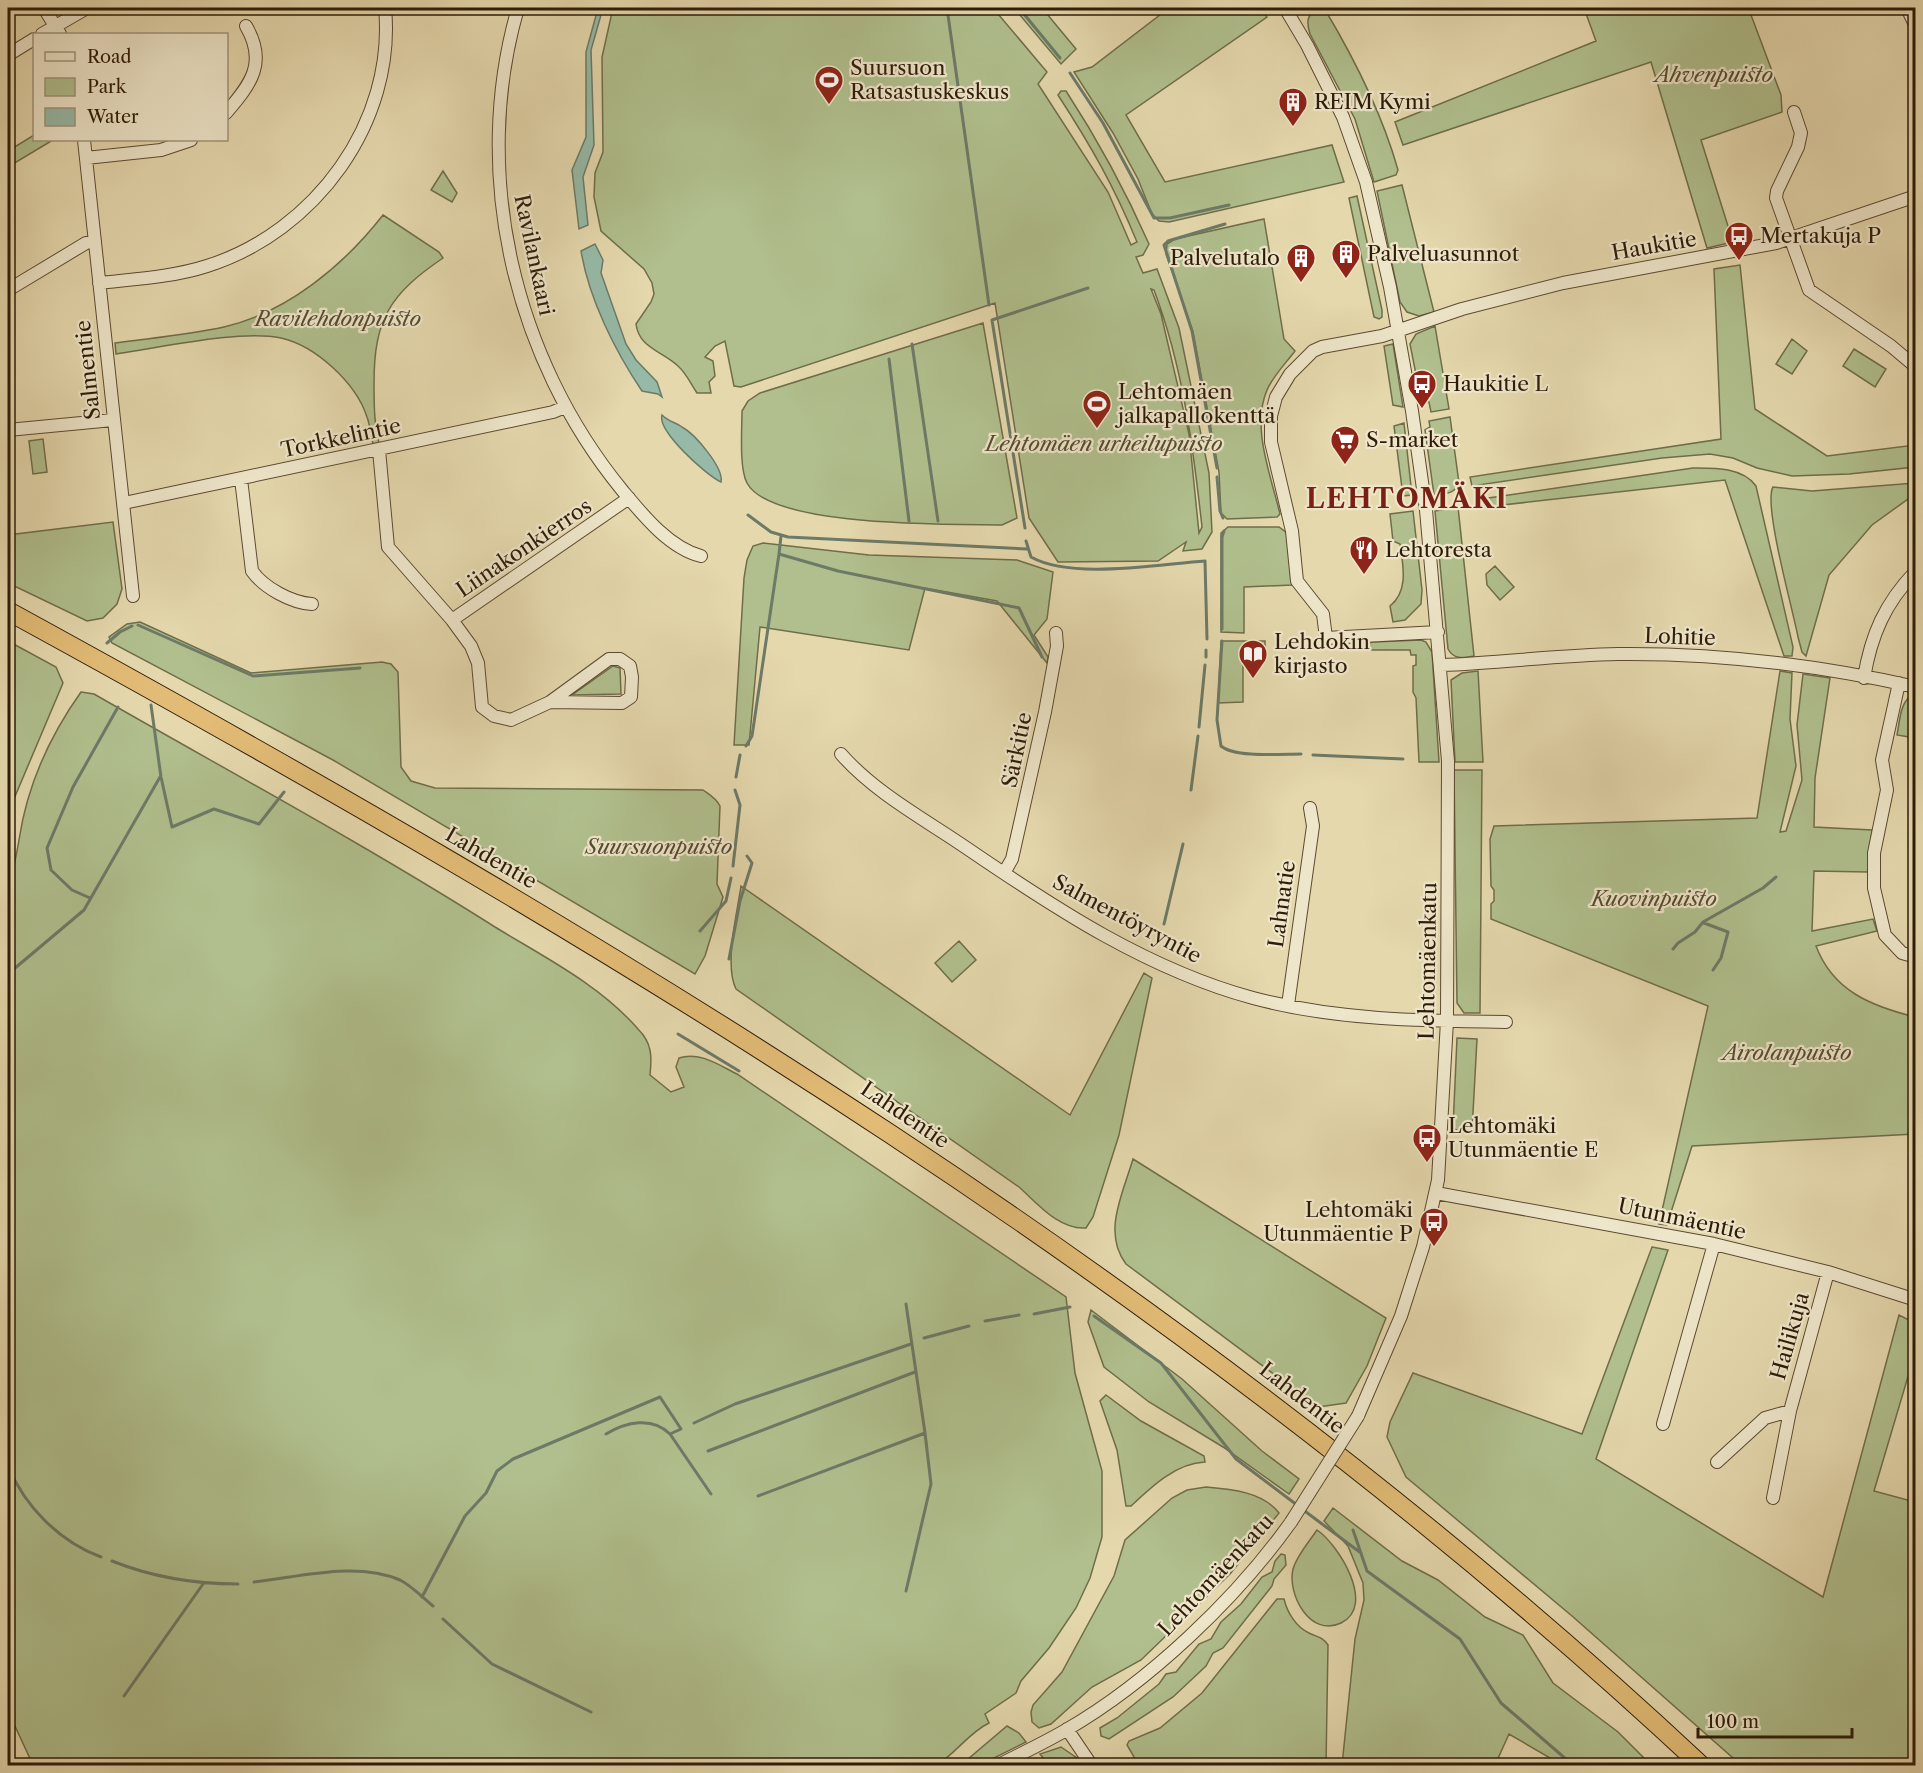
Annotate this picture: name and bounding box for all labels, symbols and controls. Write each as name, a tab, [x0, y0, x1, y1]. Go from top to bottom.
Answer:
legend	[33, 33, 228, 141]
text: Road	[87, 46, 132, 68]
place label: Suursuon Ratsastuskeskus	[850, 55, 1009, 104]
park label: Ahvenpuisto	[1652, 62, 1774, 87]
sports icon: Suursuon Ratsastuskeskus	[813, 64, 845, 106]
text: Park	[87, 76, 128, 98]
building icon: REIM Kymi	[1277, 86, 1309, 128]
place label: REIM Kymi	[1314, 89, 1431, 114]
text: Water	[86, 106, 139, 128]
street label: Ravilankaari	[509, 192, 560, 318]
bus stop icon: Mertakuja P	[1723, 220, 1755, 262]
place label: Mertakuja P	[1760, 223, 1881, 248]
street label: Haukitie	[1609, 226, 1698, 265]
building icon: Palveluasunnot	[1330, 238, 1362, 280]
place label: Palveluasunnot	[1367, 241, 1520, 266]
building icon: Palvelutalo	[1285, 242, 1317, 284]
place label: Palvelutalo	[1170, 245, 1280, 270]
park label: Ravilehdonpuisto	[253, 306, 421, 331]
street label: Salmentie	[70, 319, 105, 421]
bus stop icon: Haukitie L	[1406, 368, 1438, 410]
place label: Haukitie L	[1443, 371, 1549, 396]
place label: Lehtomäen jalkapallokenttä	[1114, 379, 1277, 428]
sports icon: Lehtomäen jalkapallokenttä	[1081, 388, 1113, 430]
street label: Torkkelintie	[279, 413, 403, 462]
supermarket icon: S-market	[1329, 424, 1361, 466]
place label: S-market	[1366, 427, 1459, 452]
park label: Lehtomäen urheilupuisto	[983, 431, 1223, 456]
district label: LEHTOMÄKI	[1306, 481, 1508, 515]
street label: Liinakonkierros	[451, 493, 596, 602]
restaurant icon: Lehtoresta	[1348, 534, 1380, 576]
place label: Lehtoresta	[1385, 537, 1493, 562]
street label: Lohitie	[1644, 623, 1716, 650]
place label: Lehdokin kirjasto	[1274, 629, 1370, 678]
library icon: Lehdokin kirjasto	[1237, 638, 1269, 680]
street label: Särkitie	[996, 710, 1037, 790]
street label: Lahdentie	[441, 821, 541, 894]
park label: Suursuonpuisto	[584, 834, 733, 859]
street label: Lahnatie	[1263, 859, 1300, 949]
street label: Salmentöyryntie	[1049, 869, 1206, 968]
street label: Lehtomäenkatu	[1414, 882, 1441, 1040]
park label: Kuovinpuisto	[1589, 886, 1717, 911]
park label: Airolanpuisto	[1719, 1040, 1852, 1065]
street label: Lahdentie	[856, 1076, 954, 1153]
place label: Lehtomäki Utunmäentie E	[1448, 1113, 1598, 1162]
bus stop icon: Lehtomäki Utunmäentie E	[1411, 1122, 1443, 1164]
street label: Utunmäentie	[1616, 1193, 1748, 1244]
place label: Lehtomäki Utunmäentie P	[1263, 1197, 1413, 1246]
bus stop icon: Lehtomäki Utunmäentie P	[1418, 1206, 1450, 1248]
street label: Hailikuja	[1765, 1288, 1814, 1383]
street label: Lahdentie	[1255, 1357, 1350, 1439]
street label: Lehtomäenkatu	[1153, 1508, 1279, 1641]
scale bar	[1698, 1701, 1852, 1739]
text: 100 m	[1707, 1711, 1759, 1733]

